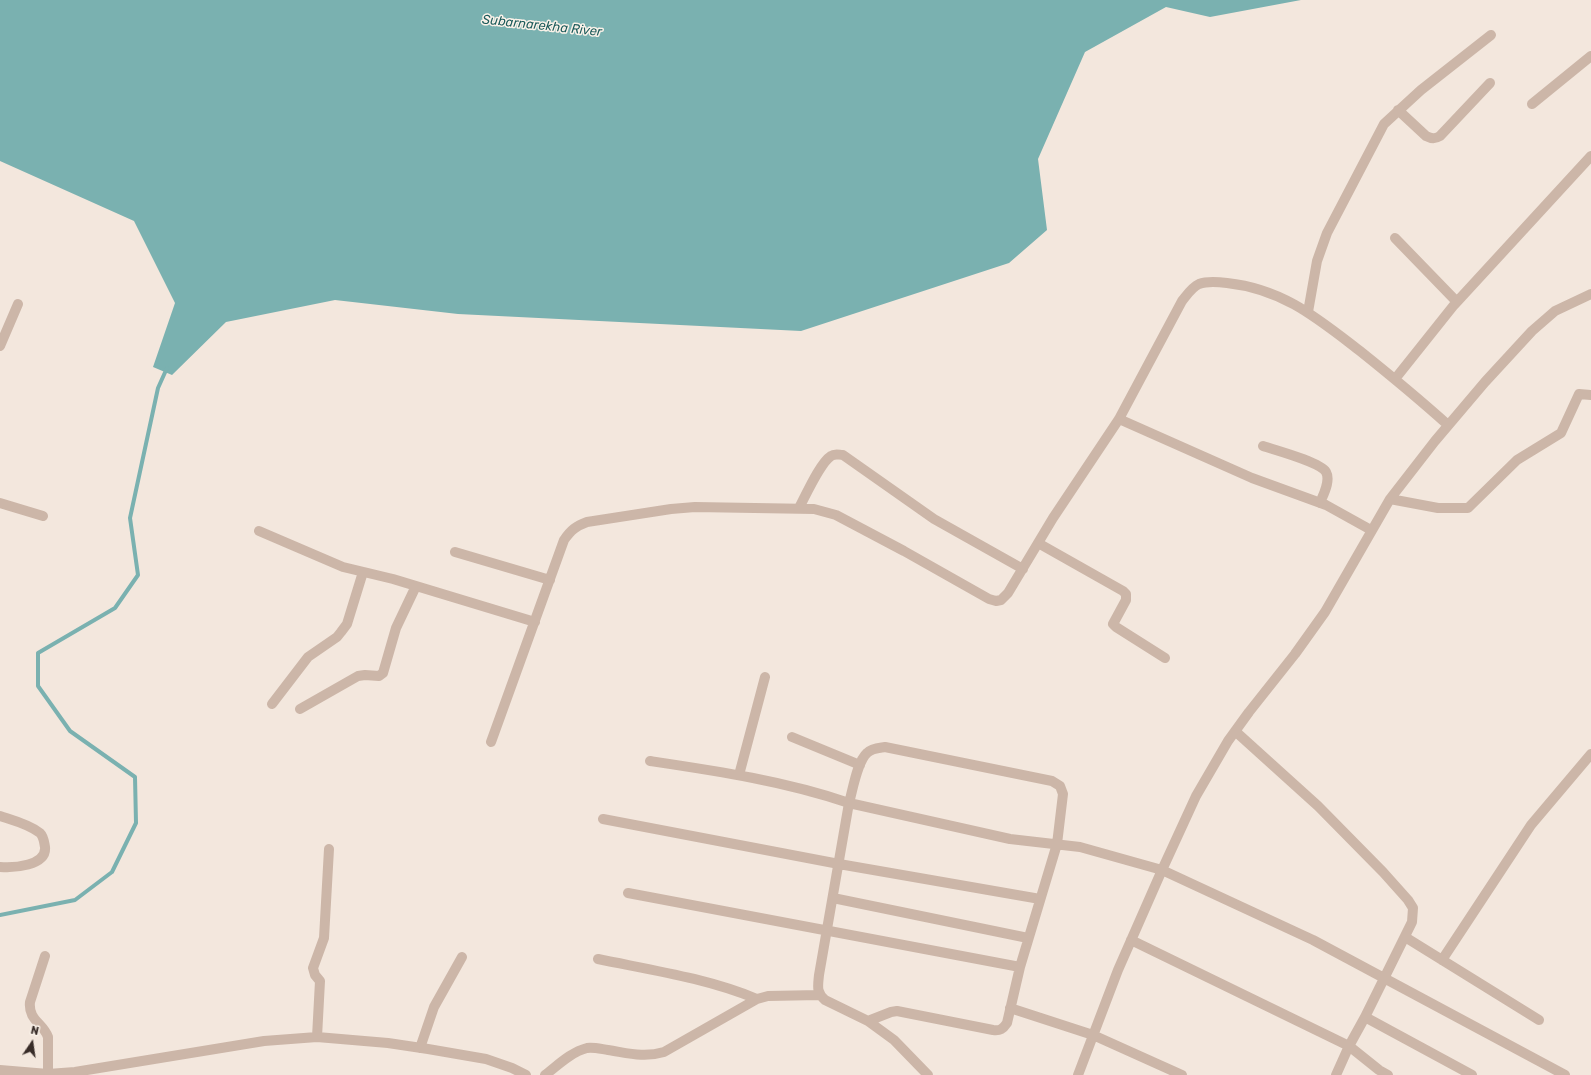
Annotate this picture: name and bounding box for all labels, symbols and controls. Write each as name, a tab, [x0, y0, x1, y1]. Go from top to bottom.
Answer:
water label: Subarnarekha River	[481, 12, 603, 40]
north arrow	[12, 1023, 52, 1063]
text: N	[29, 1024, 40, 1038]

